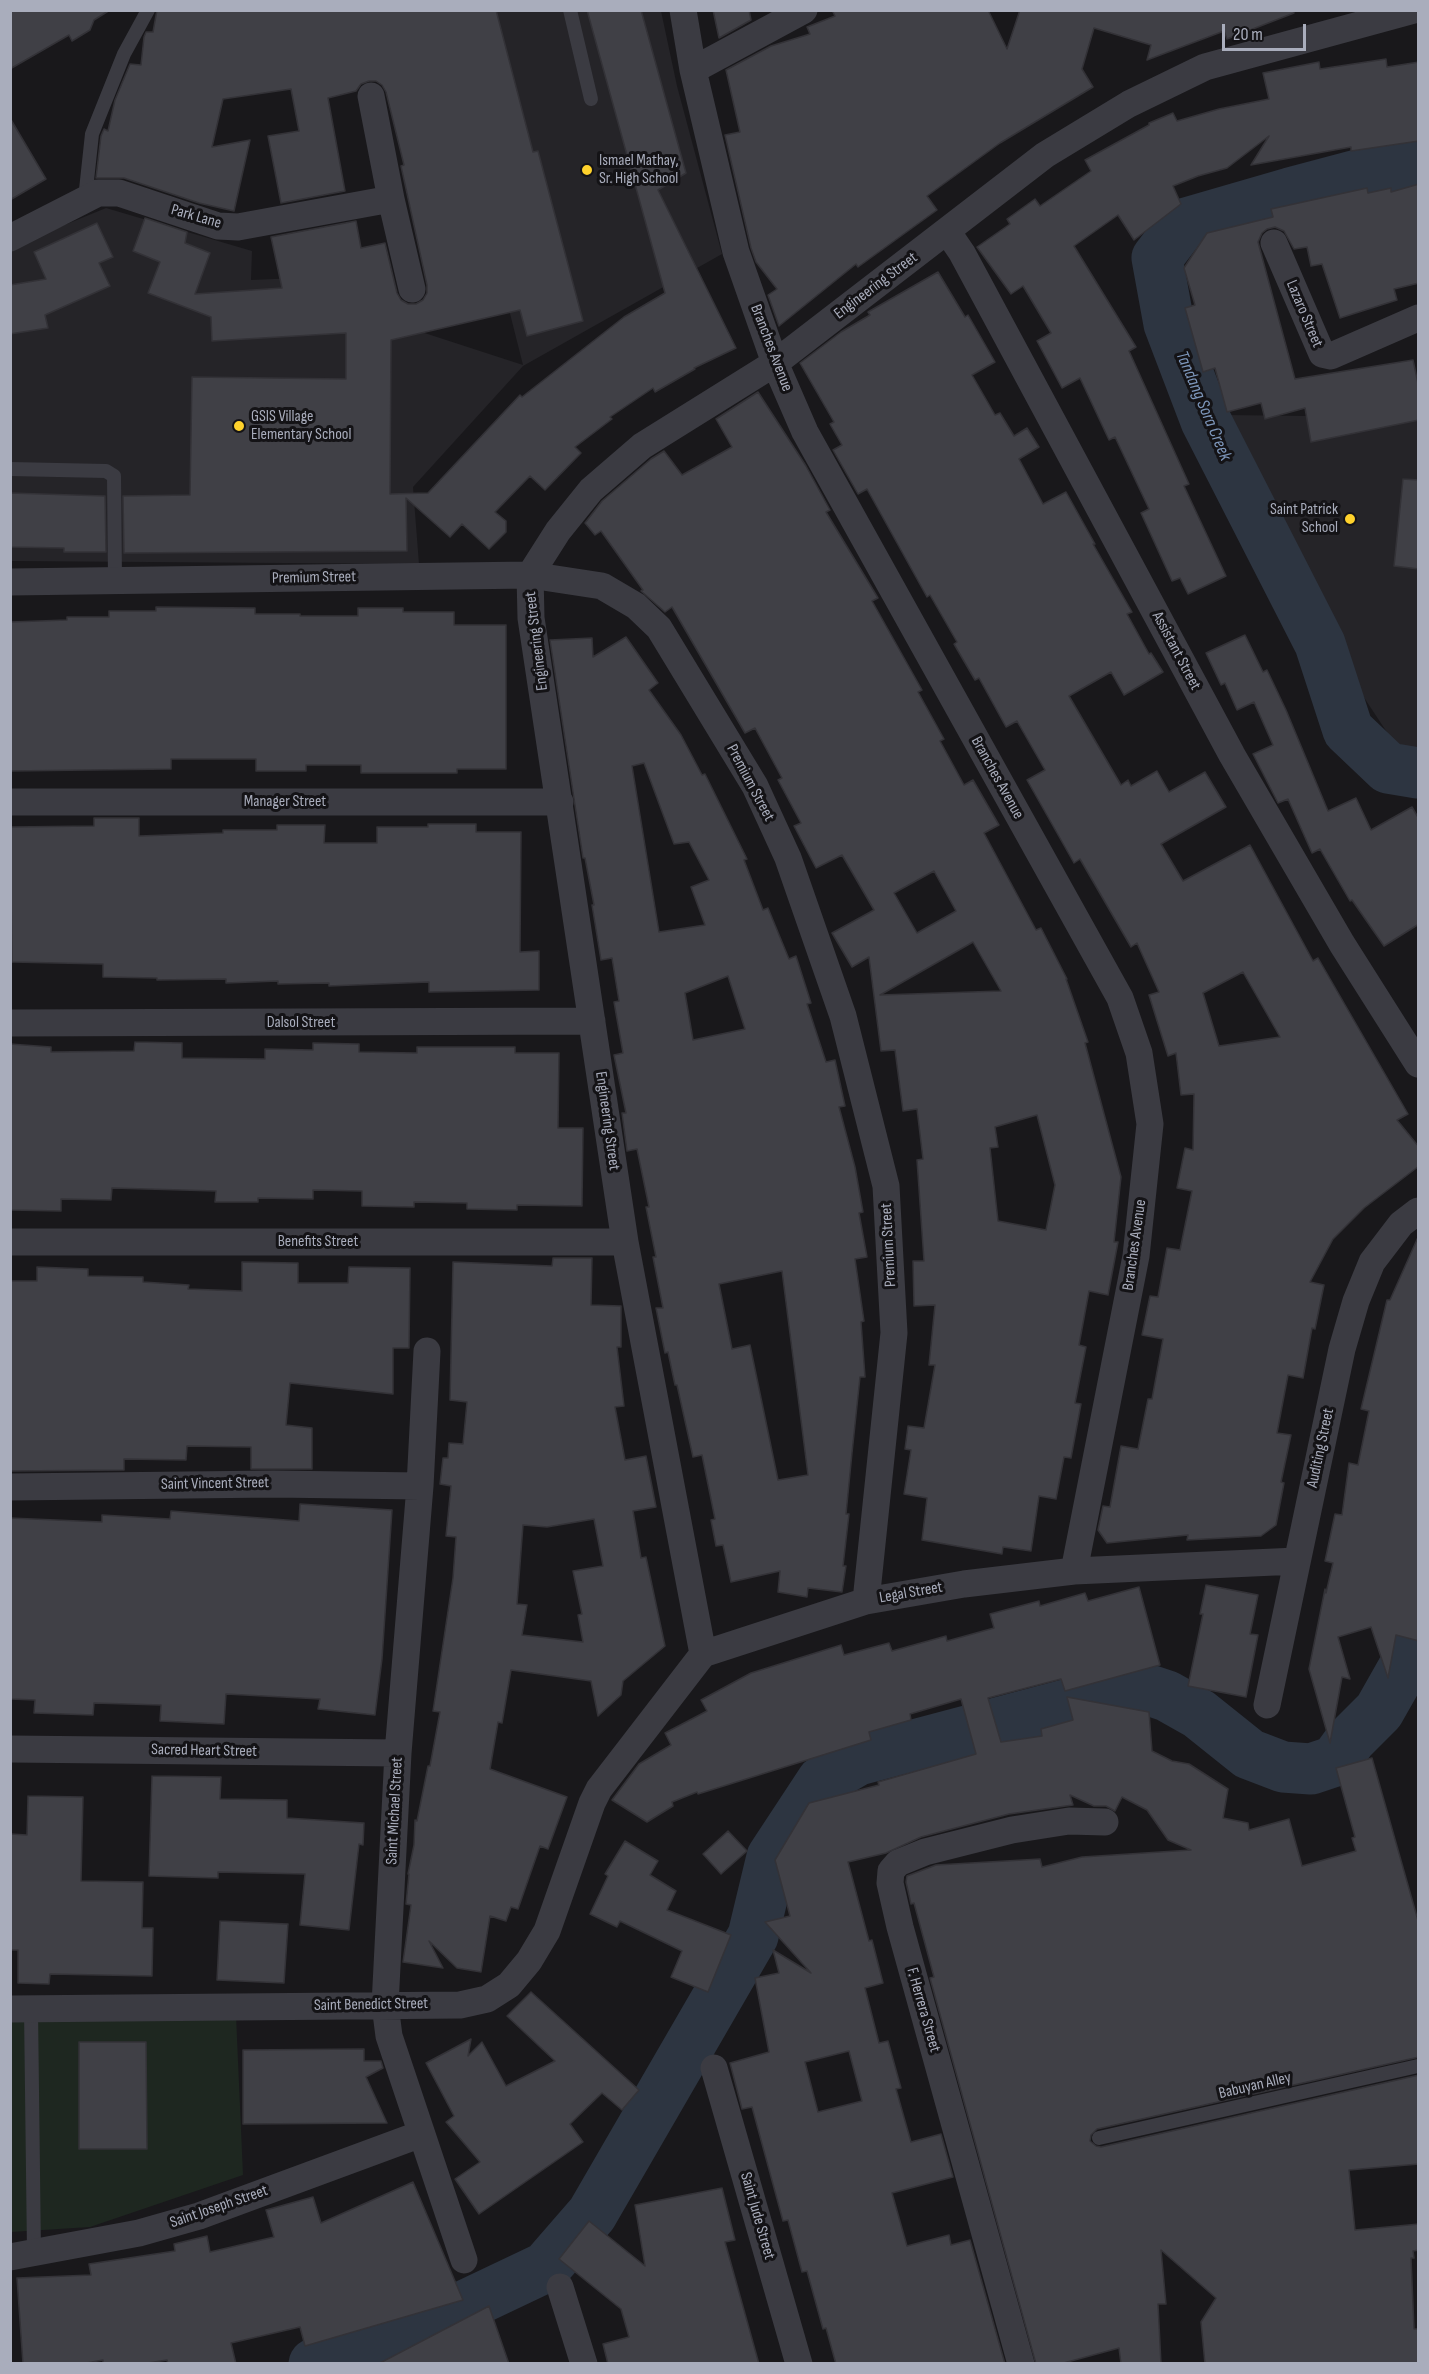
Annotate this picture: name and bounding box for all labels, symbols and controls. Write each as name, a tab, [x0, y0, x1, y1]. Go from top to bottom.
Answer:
scale bar	[1225, 12, 1309, 50]
text: 20 m	[1233, 24, 1263, 45]
place label: Ismael Mathay, Sr. High School	[599, 151, 678, 189]
marker: Ismael Mathay, Sr. High School	[580, 163, 594, 177]
street label: Park Lane	[169, 201, 223, 233]
street label: Engineering Street	[830, 248, 922, 324]
street label: Lazaro Street	[1281, 277, 1327, 351]
street label: Branches Avenue	[746, 302, 796, 394]
water label: Tandang Sora Creek	[1170, 348, 1236, 464]
place label: GSIS Village Elementary School	[251, 407, 351, 445]
marker: GSIS Village Elementary School	[232, 419, 246, 433]
place label: Saint Patrick School	[1270, 500, 1338, 538]
marker: Saint Patrick School	[1343, 512, 1357, 526]
street label: Premium Street	[272, 568, 356, 588]
street label: Engineering Street	[521, 590, 553, 692]
street label: Assistant Street	[1147, 609, 1205, 693]
street label: Branches Avenue	[966, 733, 1028, 823]
street label: Premium Street	[722, 741, 778, 825]
street label: Manager Street	[244, 792, 326, 812]
street label: Dalsol Street	[267, 1013, 335, 1033]
street label: Engineering Street	[591, 1070, 623, 1172]
street label: Branches Avenue	[1119, 1198, 1151, 1292]
street label: Premium Street	[877, 1203, 901, 1287]
street label: Benefits Street	[278, 1232, 358, 1252]
street label: Auditing Street	[1303, 1407, 1339, 1489]
street label: Saint Vincent Street	[161, 1473, 269, 1495]
street label: Legal Street	[878, 1578, 944, 1608]
street label: Sacred Heart Street	[151, 1740, 257, 1762]
street label: Saint Michael Street	[383, 1757, 407, 1865]
street label: F. Herrera Street	[902, 1965, 944, 2055]
street label: Saint Benedict Street	[314, 1994, 428, 2016]
street label: Babuyan Alley	[1217, 2068, 1293, 2104]
street label: Saint Jude Street	[735, 2170, 779, 2262]
street label: Saint Joseph Street	[168, 2181, 270, 2233]

